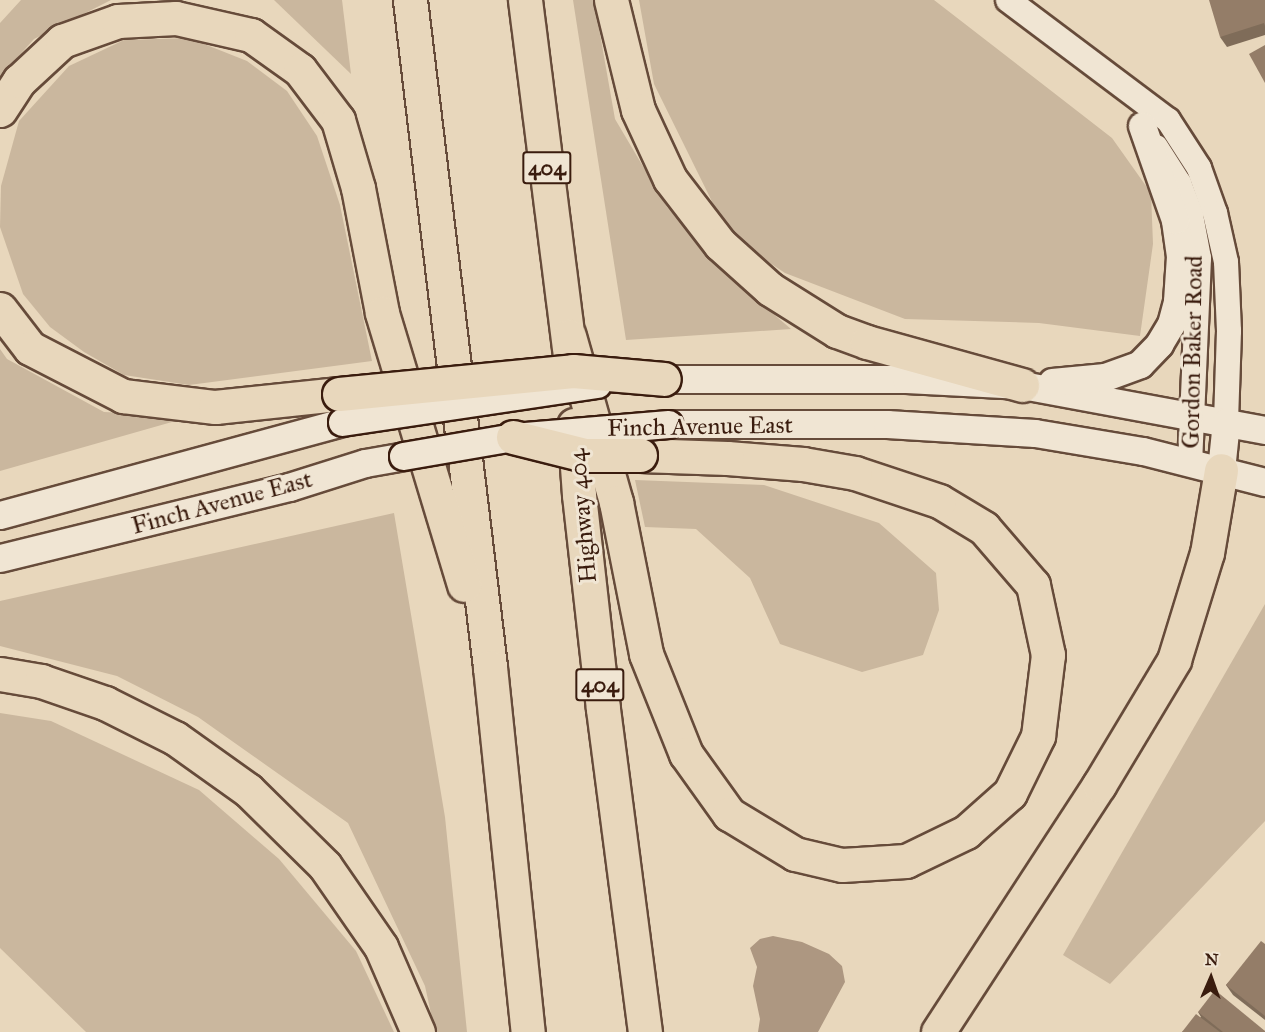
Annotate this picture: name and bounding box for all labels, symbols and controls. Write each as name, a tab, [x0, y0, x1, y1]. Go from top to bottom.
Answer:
road number: 404	[522, 149, 572, 187]
street label: Gordon Baker Road	[1177, 255, 1209, 449]
street label: Finch Avenue East	[607, 411, 793, 443]
street label: Highway 404	[563, 448, 603, 584]
street label: Finch Avenue East	[129, 465, 315, 541]
road number: 404	[574, 666, 626, 704]
north arrow	[1181, 948, 1241, 1008]
text: N	[1205, 950, 1219, 969]

